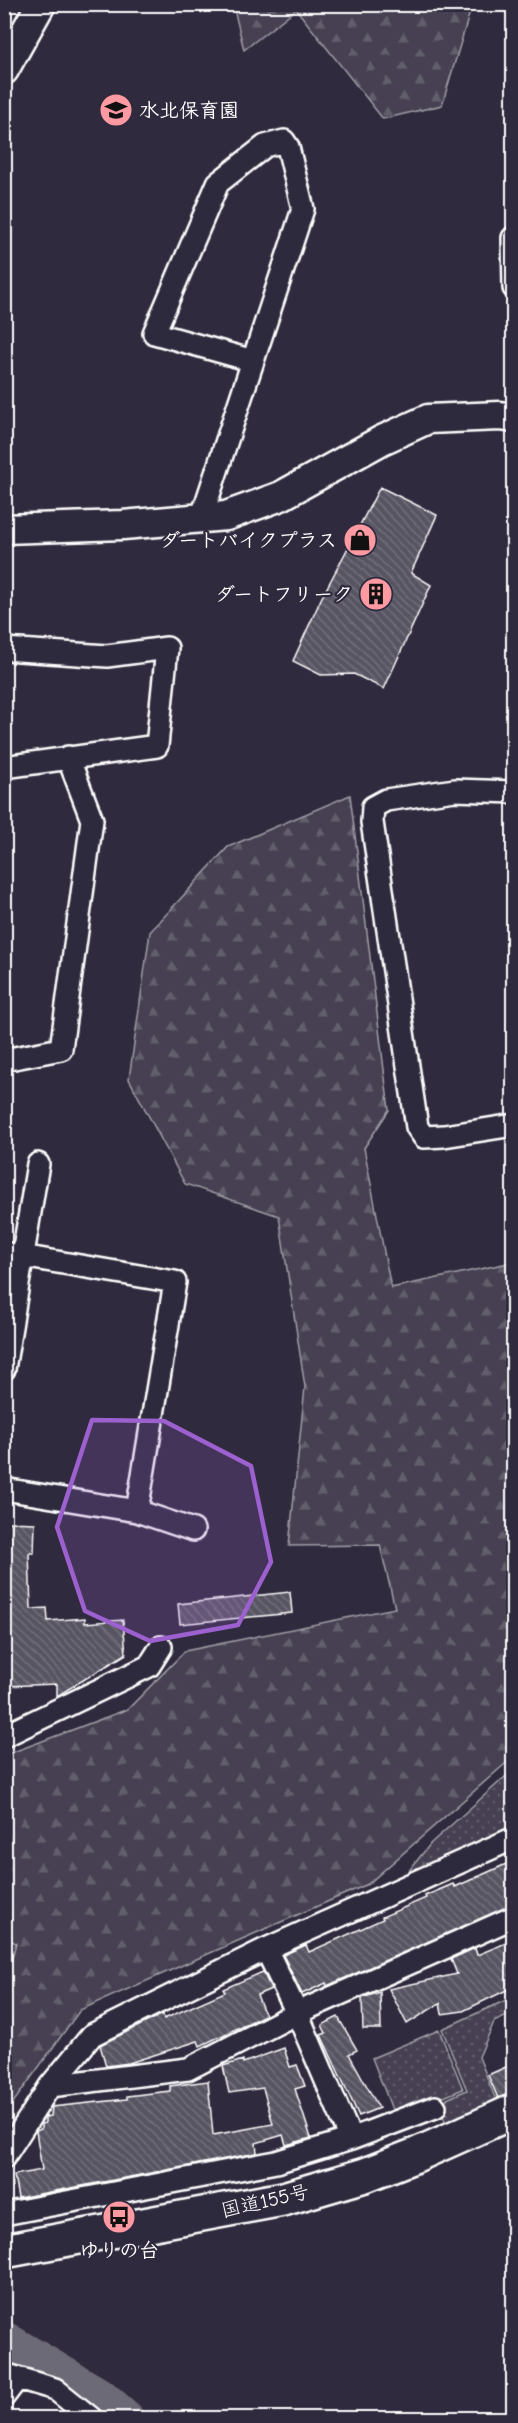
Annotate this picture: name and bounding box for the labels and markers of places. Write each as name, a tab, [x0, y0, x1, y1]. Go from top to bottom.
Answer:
school or university icon: 水北保育園	[98, 92, 134, 128]
place label: 水北保育園	[139, 99, 239, 122]
shop icon: ダートバイクプラス	[342, 522, 378, 558]
place label: ダートバイクプラス	[160, 529, 337, 552]
building icon: ダートフリーク	[358, 576, 394, 612]
place label: ダートフリーク	[215, 583, 353, 606]
bus stop icon: ゆりの台	[101, 2199, 137, 2235]
place label: ゆりの台	[79, 2239, 159, 2262]

